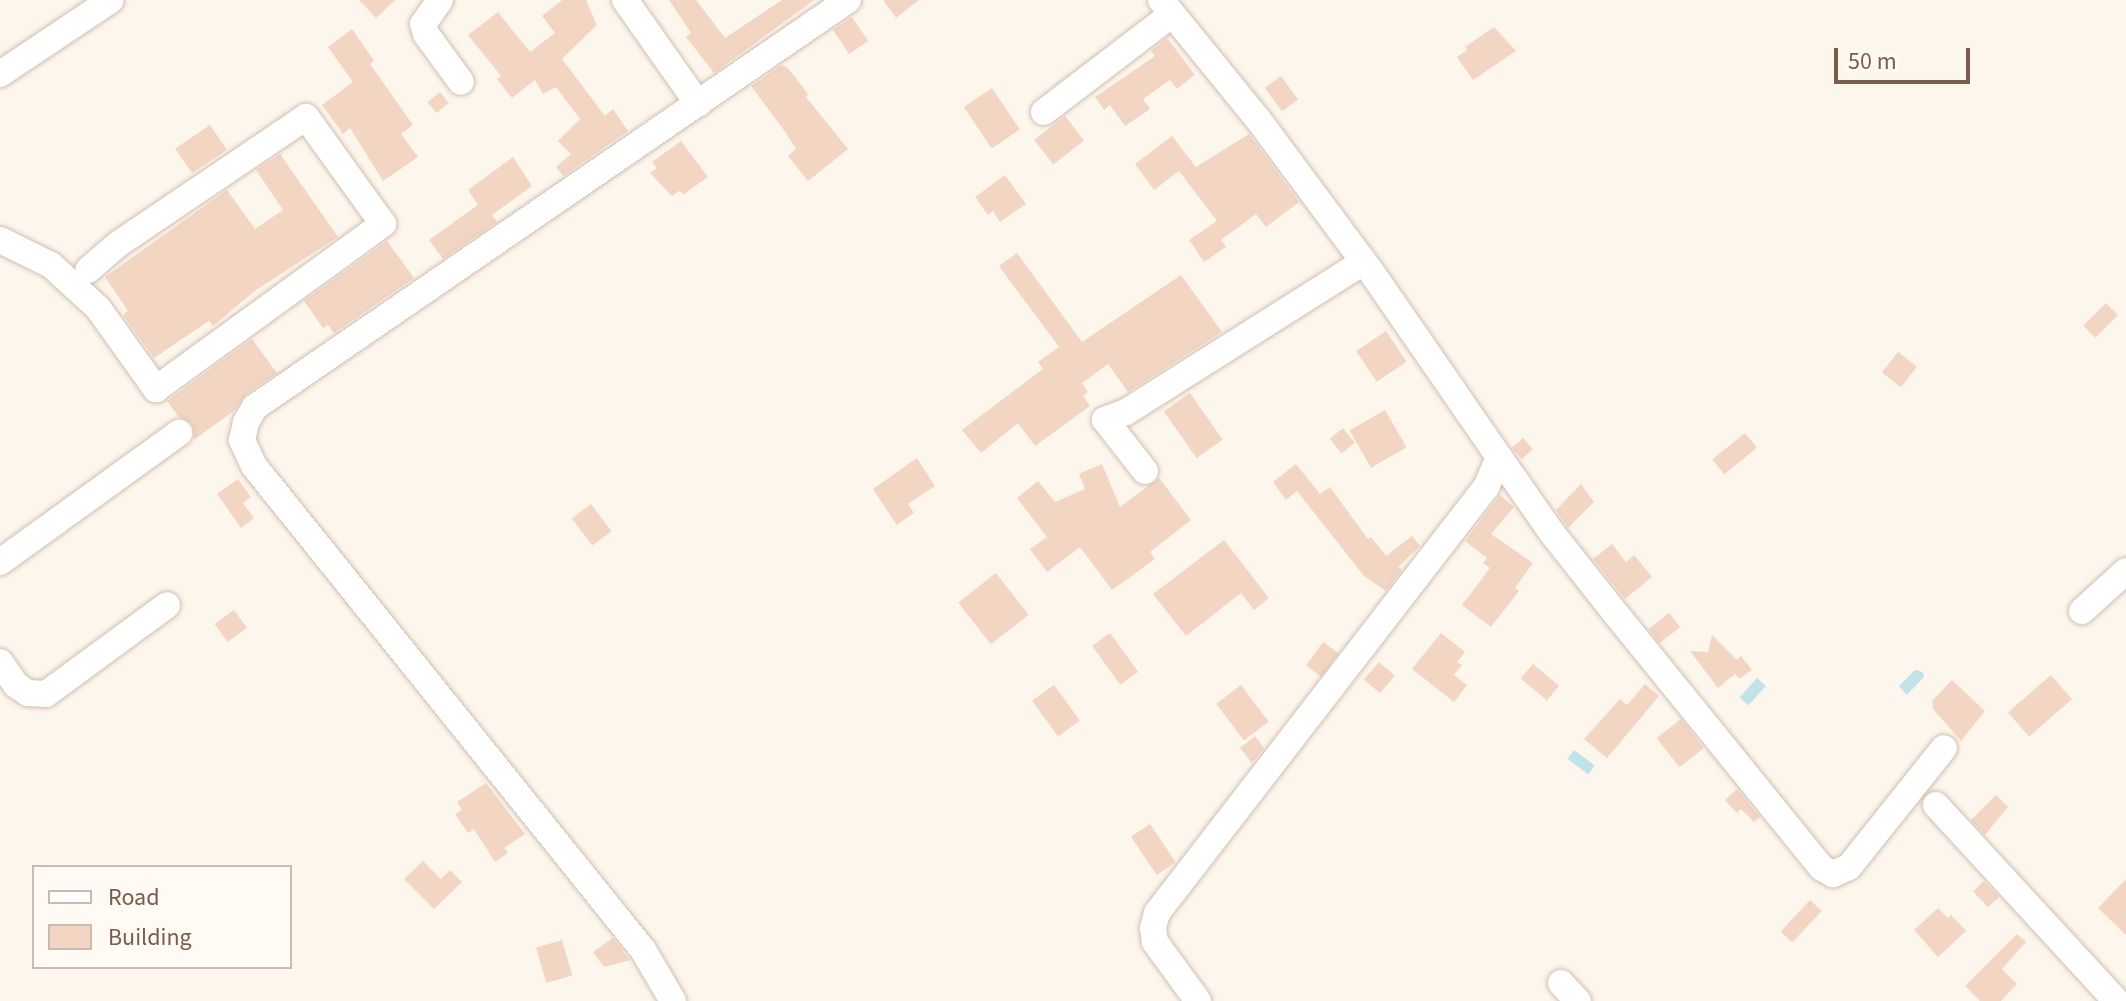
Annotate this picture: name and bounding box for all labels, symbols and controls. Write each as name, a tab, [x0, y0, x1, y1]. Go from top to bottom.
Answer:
scale bar	[1838, 32, 1974, 82]
text: 50 m	[1848, 44, 1897, 79]
legend	[32, 865, 292, 969]
text: Road	[108, 880, 160, 915]
text: Building	[108, 920, 192, 955]

